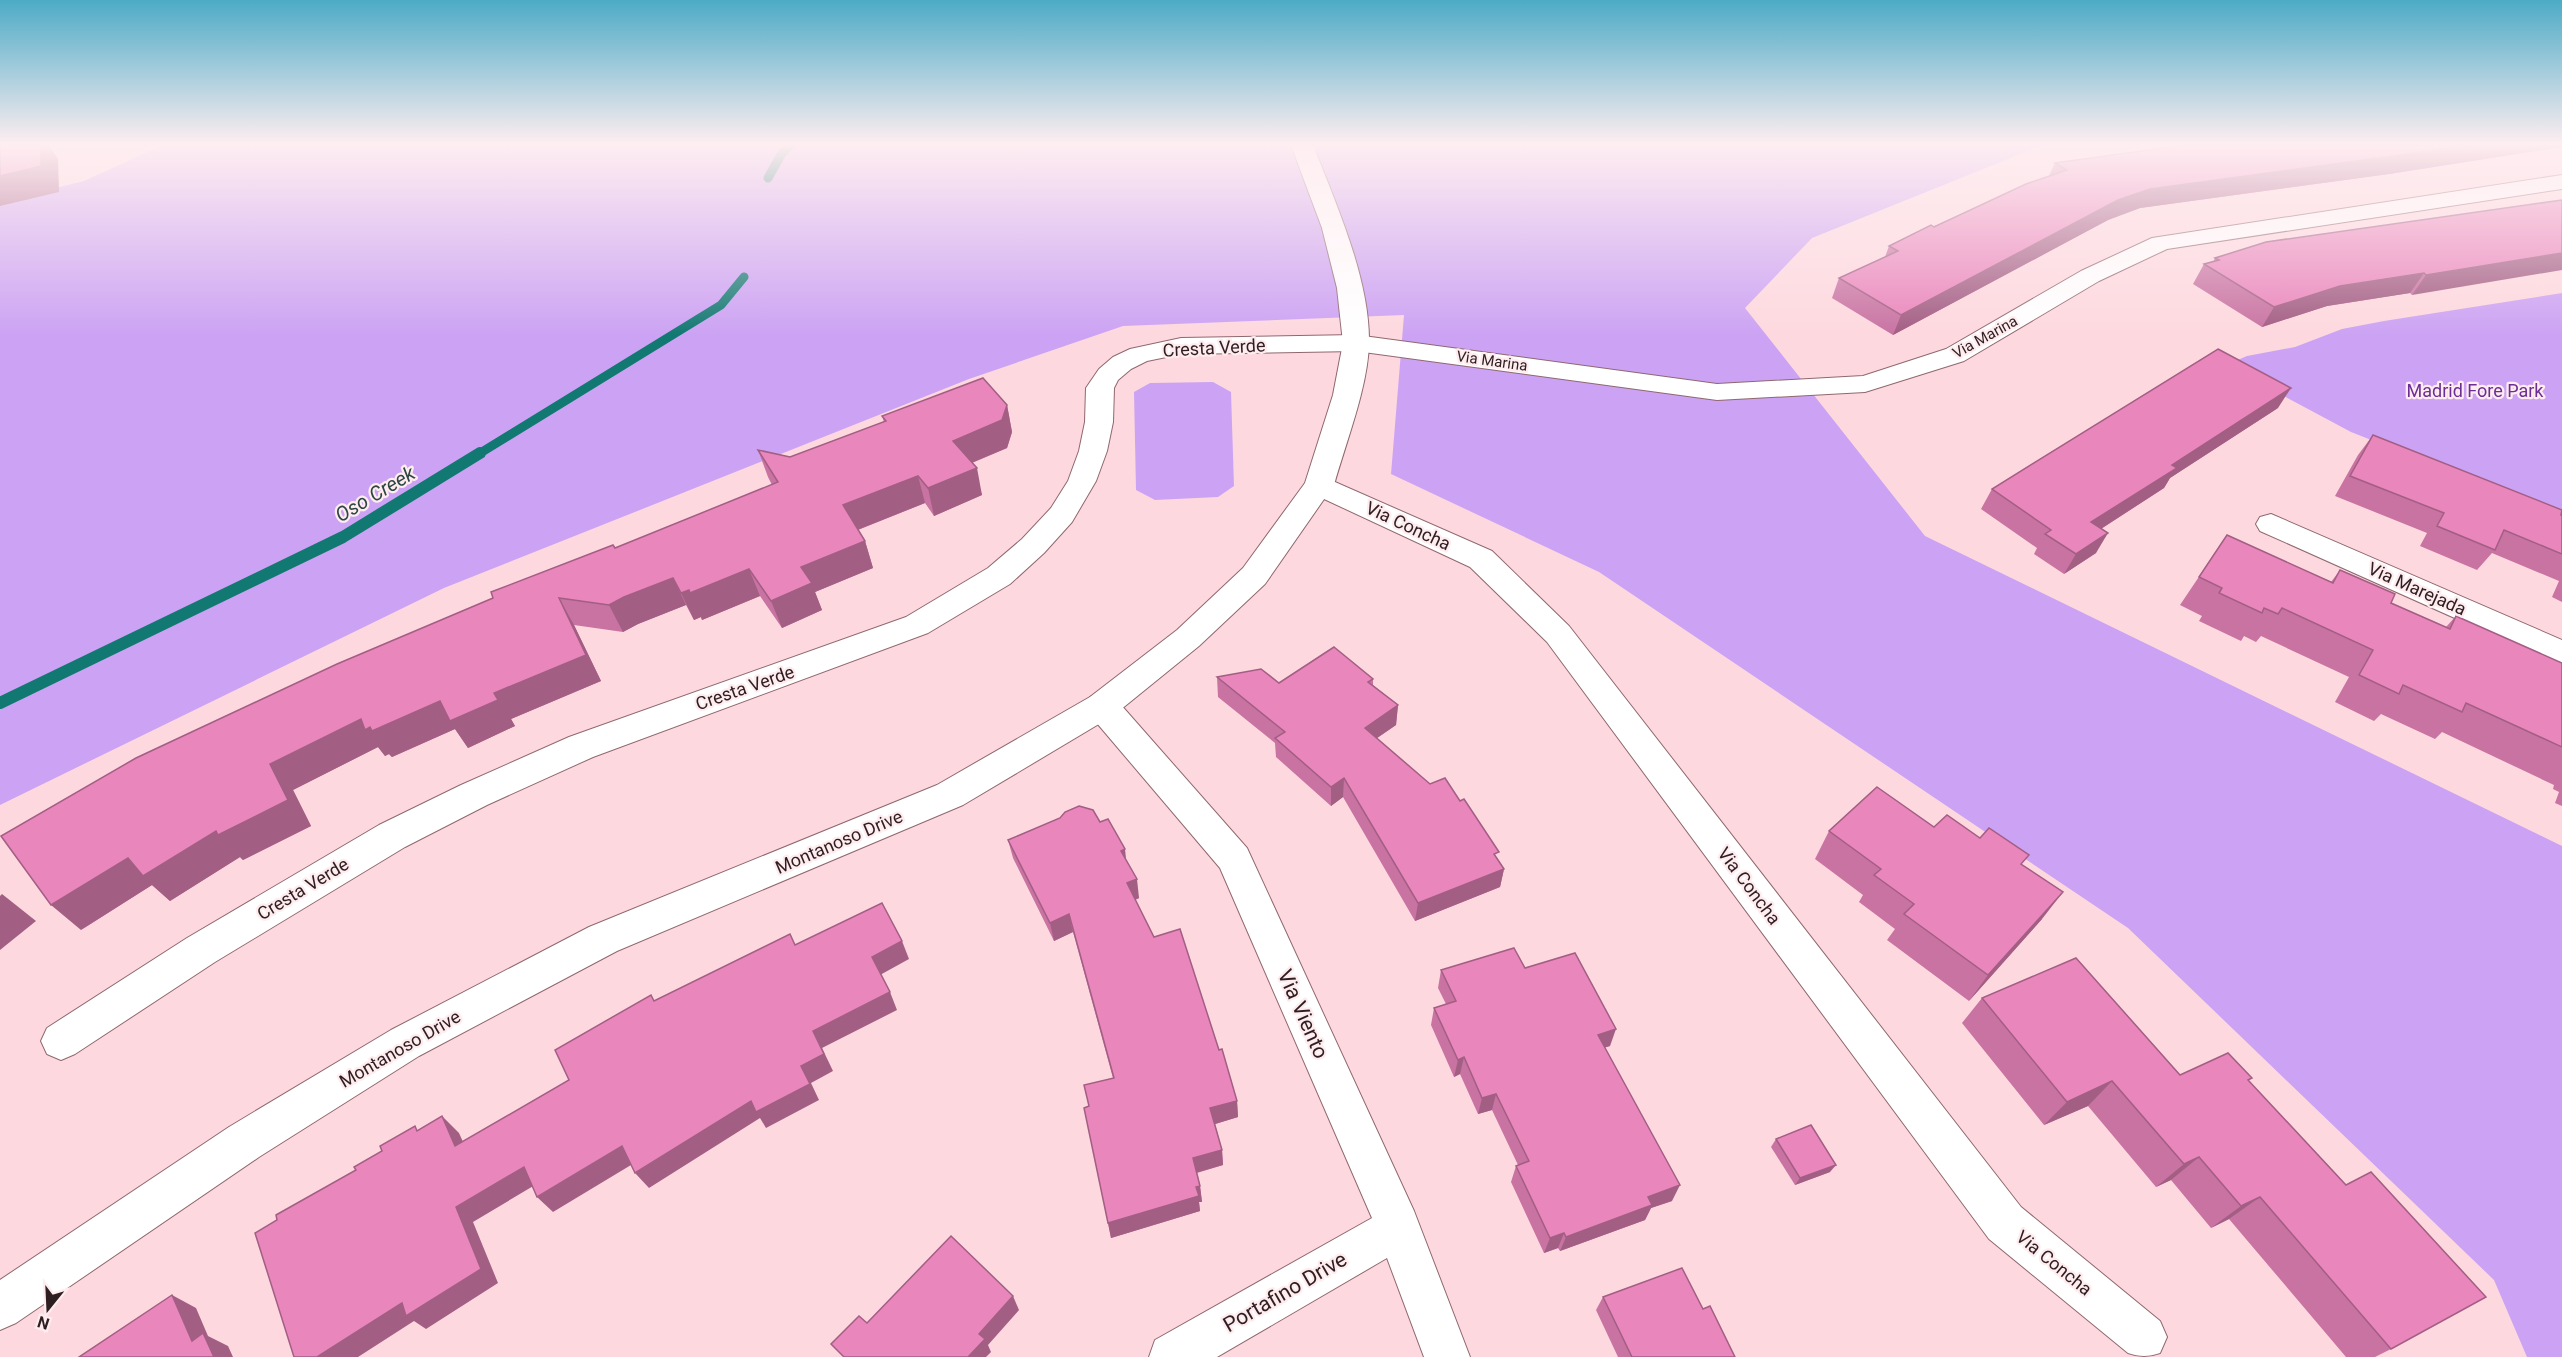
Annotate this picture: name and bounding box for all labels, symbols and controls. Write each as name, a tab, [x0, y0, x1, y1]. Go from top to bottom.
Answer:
street label: Via Marina	[1949, 312, 2021, 362]
street label: Cresta Verde	[1162, 334, 1266, 361]
street label: Via Marina	[1455, 347, 1529, 375]
park label: Madrid Fore Park	[2407, 380, 2544, 401]
water label: Oso Creek	[331, 460, 420, 527]
street label: Via Concha	[1362, 497, 1454, 554]
street label: Via Marejada	[2365, 558, 2469, 620]
street label: Cresta Verde	[693, 661, 797, 714]
street label: Montanoso Drive	[772, 805, 906, 878]
street label: Via Concha	[1714, 843, 1785, 928]
street label: Cresta Verde	[253, 853, 352, 924]
street label: Via Viento	[1273, 966, 1333, 1062]
street label: Montanoso Drive	[335, 1005, 464, 1092]
street label: Via Concha	[2012, 1226, 2096, 1299]
street label: Portafino Drive	[1219, 1247, 1351, 1337]
north arrow	[18, 1279, 78, 1339]
text: N	[35, 1312, 52, 1334]

